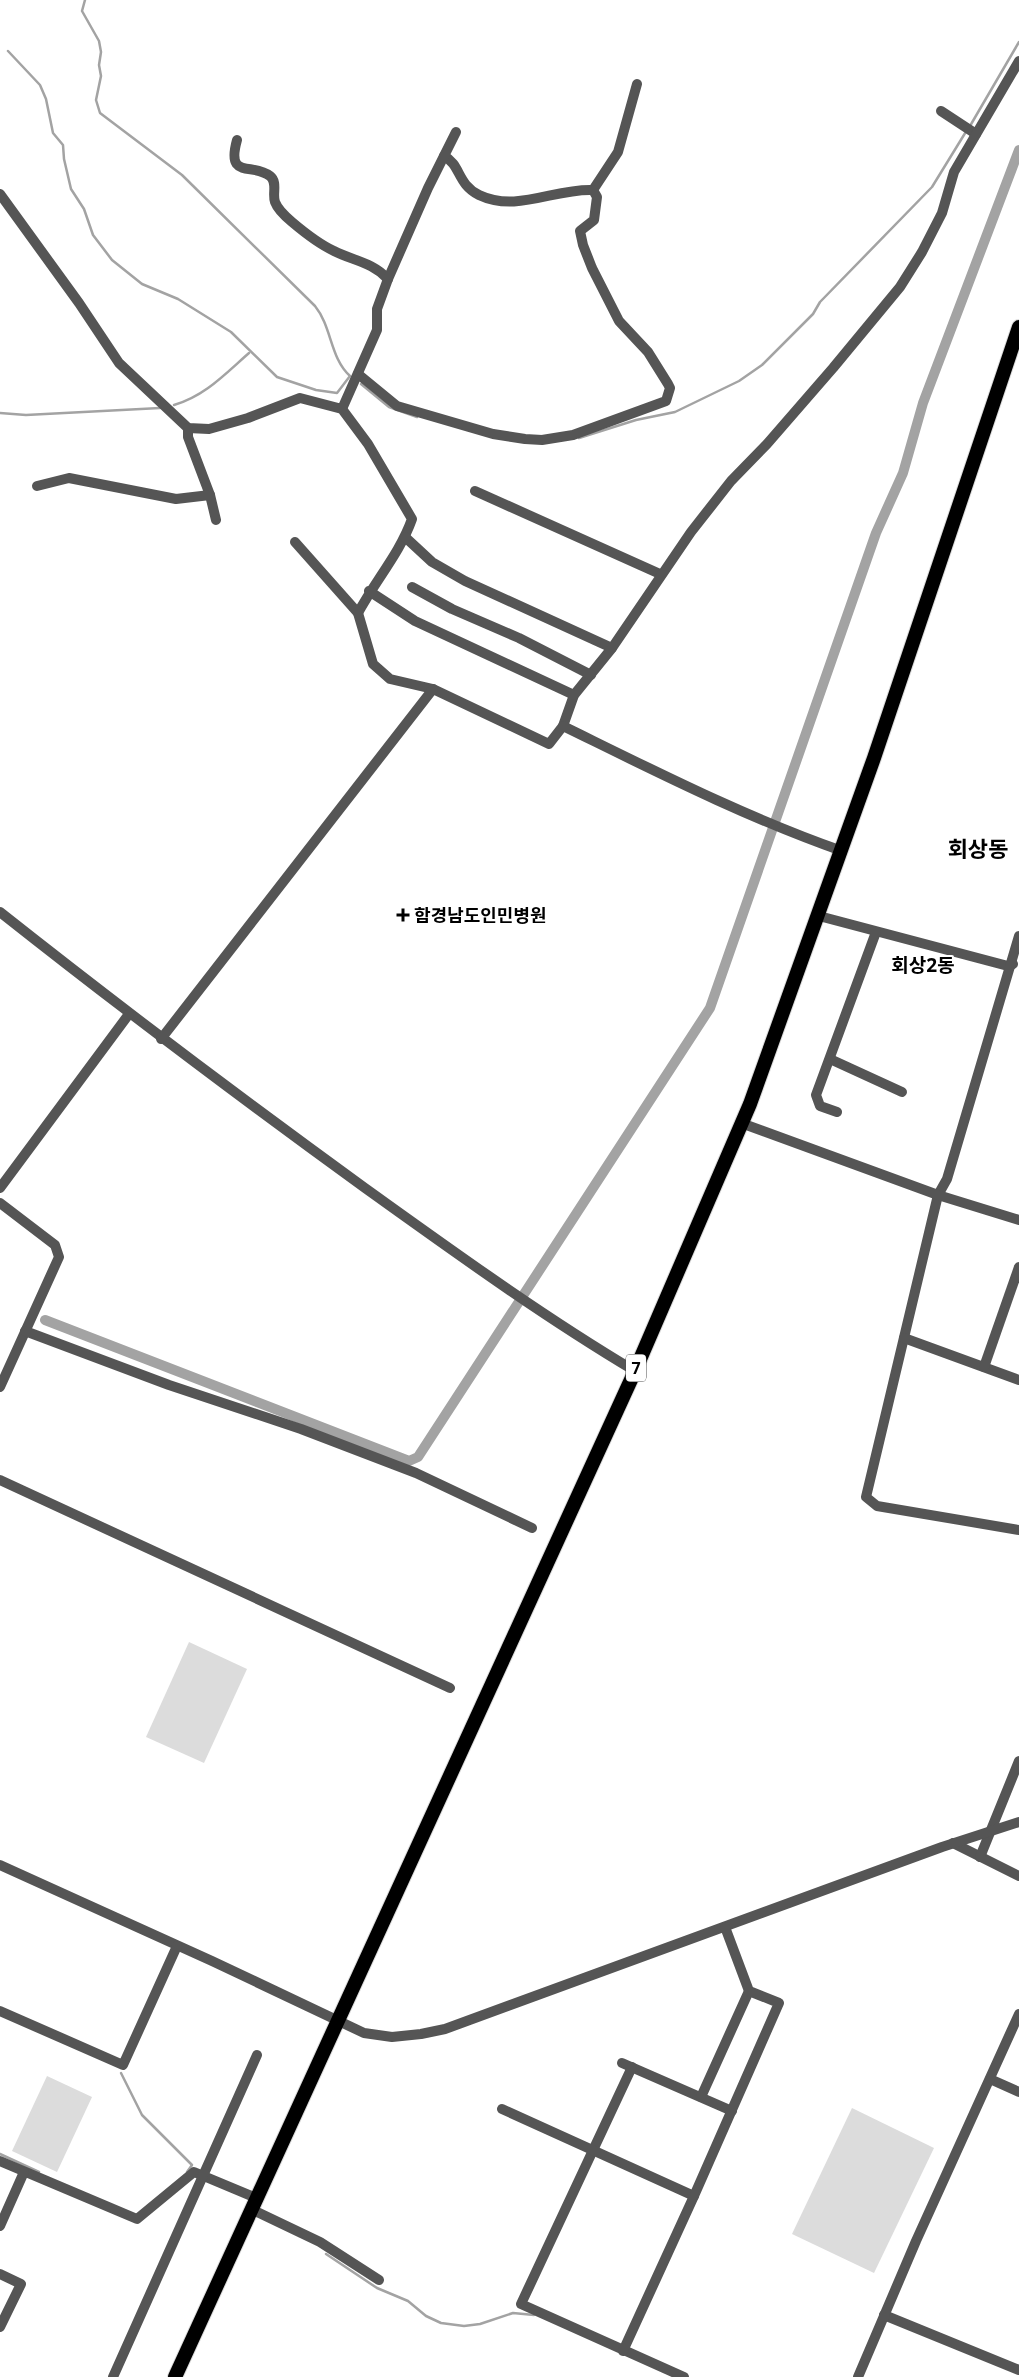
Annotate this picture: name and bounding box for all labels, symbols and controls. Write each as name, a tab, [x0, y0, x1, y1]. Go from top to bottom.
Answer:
district label: 회상동	[948, 833, 1008, 863]
place label: 함경남도인민병원	[414, 903, 546, 927]
marker: 함경남도인민병원	[396, 908, 410, 922]
district label: 회상2동	[891, 952, 955, 978]
road number: 7	[626, 1355, 646, 1382]

